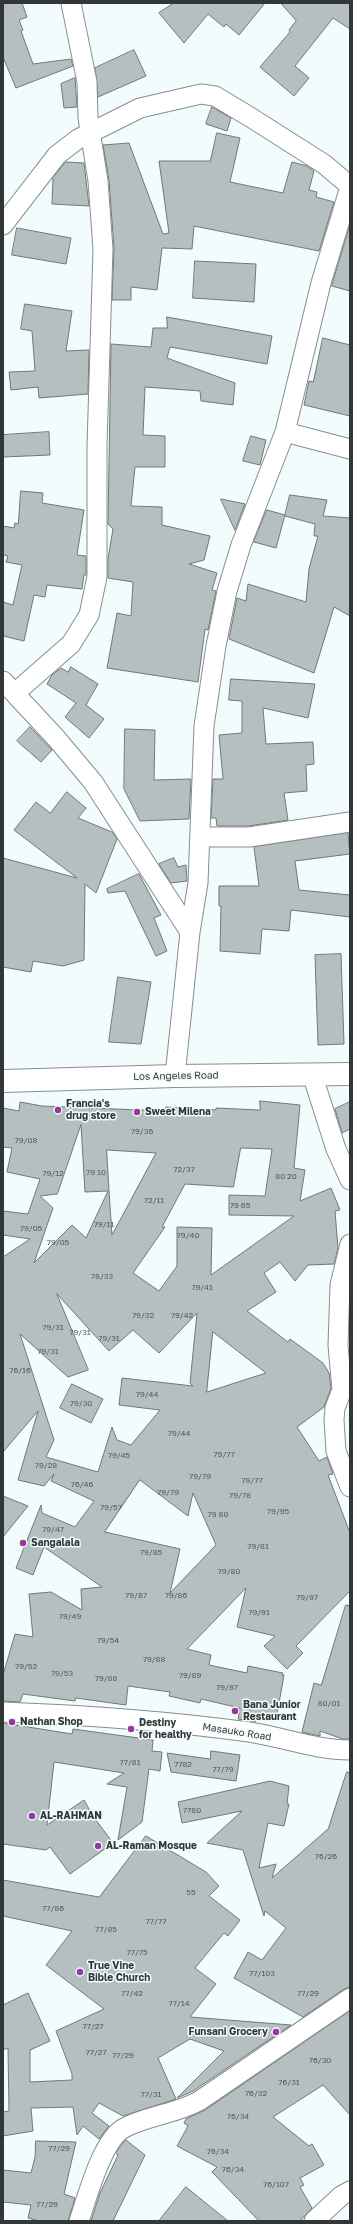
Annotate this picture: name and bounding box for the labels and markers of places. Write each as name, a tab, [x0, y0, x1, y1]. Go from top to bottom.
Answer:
place label: Francia's drug store	[66, 1098, 116, 1122]
marker: Francia's drug store	[53, 1105, 63, 1115]
place label: Sweet Milena	[145, 1106, 211, 1118]
marker: Sweet Milena	[132, 1107, 142, 1117]
place label: Sangalala	[31, 1537, 80, 1549]
marker: Sangalala	[18, 1538, 28, 1548]
place label: Bana Junior Restaurant	[243, 1699, 301, 1722]
marker: Bana Junior Restaurant	[230, 1706, 240, 1716]
place label: Nathan Shop	[20, 1716, 83, 1728]
marker: Nathan Shop	[7, 1717, 17, 1727]
place label: Destiny for healthy	[139, 1717, 192, 1740]
marker: Destiny for healthy	[126, 1724, 136, 1734]
place label: AL-RAHMAN	[40, 1810, 102, 1822]
marker: AL-RAHMAN	[27, 1811, 37, 1821]
place label: AL-Raman Mosque	[106, 1840, 197, 1852]
marker: AL-Raman Mosque	[93, 1841, 103, 1851]
place label: True Vine Bible Church	[88, 1960, 150, 1984]
marker: True Vine Bible Church	[75, 1967, 85, 1977]
place label: Funsani Grocery	[188, 2026, 268, 2038]
marker: Funsani Grocery	[271, 2027, 281, 2037]

